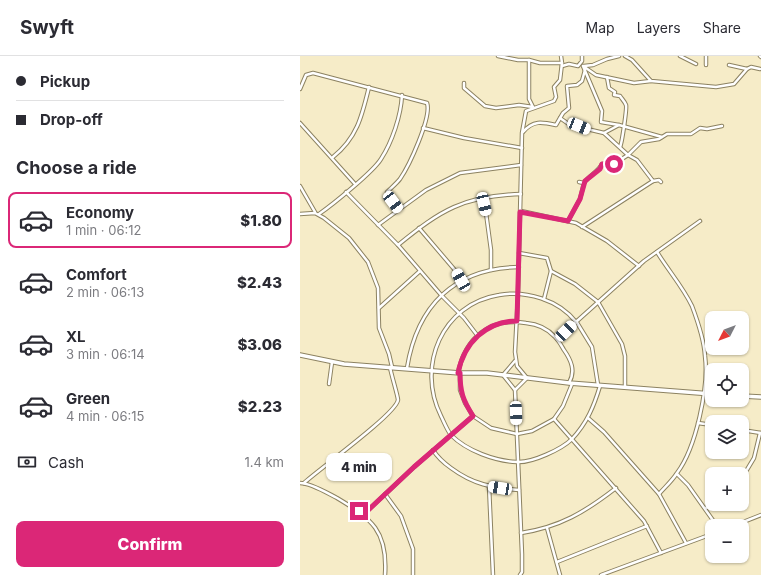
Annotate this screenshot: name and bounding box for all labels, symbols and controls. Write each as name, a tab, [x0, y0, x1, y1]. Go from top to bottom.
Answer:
text: Swyft	[20, 16, 74, 39]
text: Map	[586, 19, 615, 36]
text: Layers	[637, 19, 681, 36]
text: Share	[703, 19, 741, 36]
text: Pickup	[40, 72, 90, 91]
text: Drop-off	[40, 110, 103, 129]
car	[566, 116, 592, 136]
route start	[605, 155, 623, 173]
text: Choose a ride	[16, 157, 137, 178]
car	[381, 189, 405, 215]
car	[475, 191, 493, 217]
icon: car	[18, 202, 54, 238]
text: Economy	[66, 203, 134, 222]
text: $1.80	[240, 211, 282, 230]
text: 1 min · 06:12	[66, 222, 141, 238]
icon: car	[18, 264, 54, 300]
text: Comfort	[66, 265, 127, 284]
car	[450, 267, 472, 293]
text: $2.43	[237, 273, 282, 292]
text: 2 min · 06:13	[66, 284, 144, 300]
north arrow	[705, 311, 749, 355]
map controls	[705, 311, 749, 563]
car	[553, 318, 579, 344]
icon: car	[18, 326, 54, 362]
text: XL	[66, 327, 86, 346]
text: $3.06	[237, 335, 282, 354]
text: 3 min · 06:14	[66, 346, 145, 362]
button: locate	[705, 363, 749, 407]
icon: car	[18, 388, 54, 424]
text: Green	[66, 389, 110, 408]
text: $2.23	[238, 397, 282, 416]
car	[510, 401, 522, 425]
text: 4 min · 06:15	[66, 408, 145, 424]
button: layers	[705, 415, 749, 459]
icon: cash	[16, 451, 38, 473]
text: Cash	[48, 453, 84, 472]
callout: 4 min	[326, 453, 392, 481]
text: 1.4 km	[244, 454, 284, 470]
text: 4 min	[341, 459, 377, 475]
button: +	[705, 467, 749, 511]
car	[487, 480, 513, 496]
route end	[350, 502, 368, 520]
button: −	[705, 519, 749, 563]
button: Confirm	[16, 521, 284, 567]

